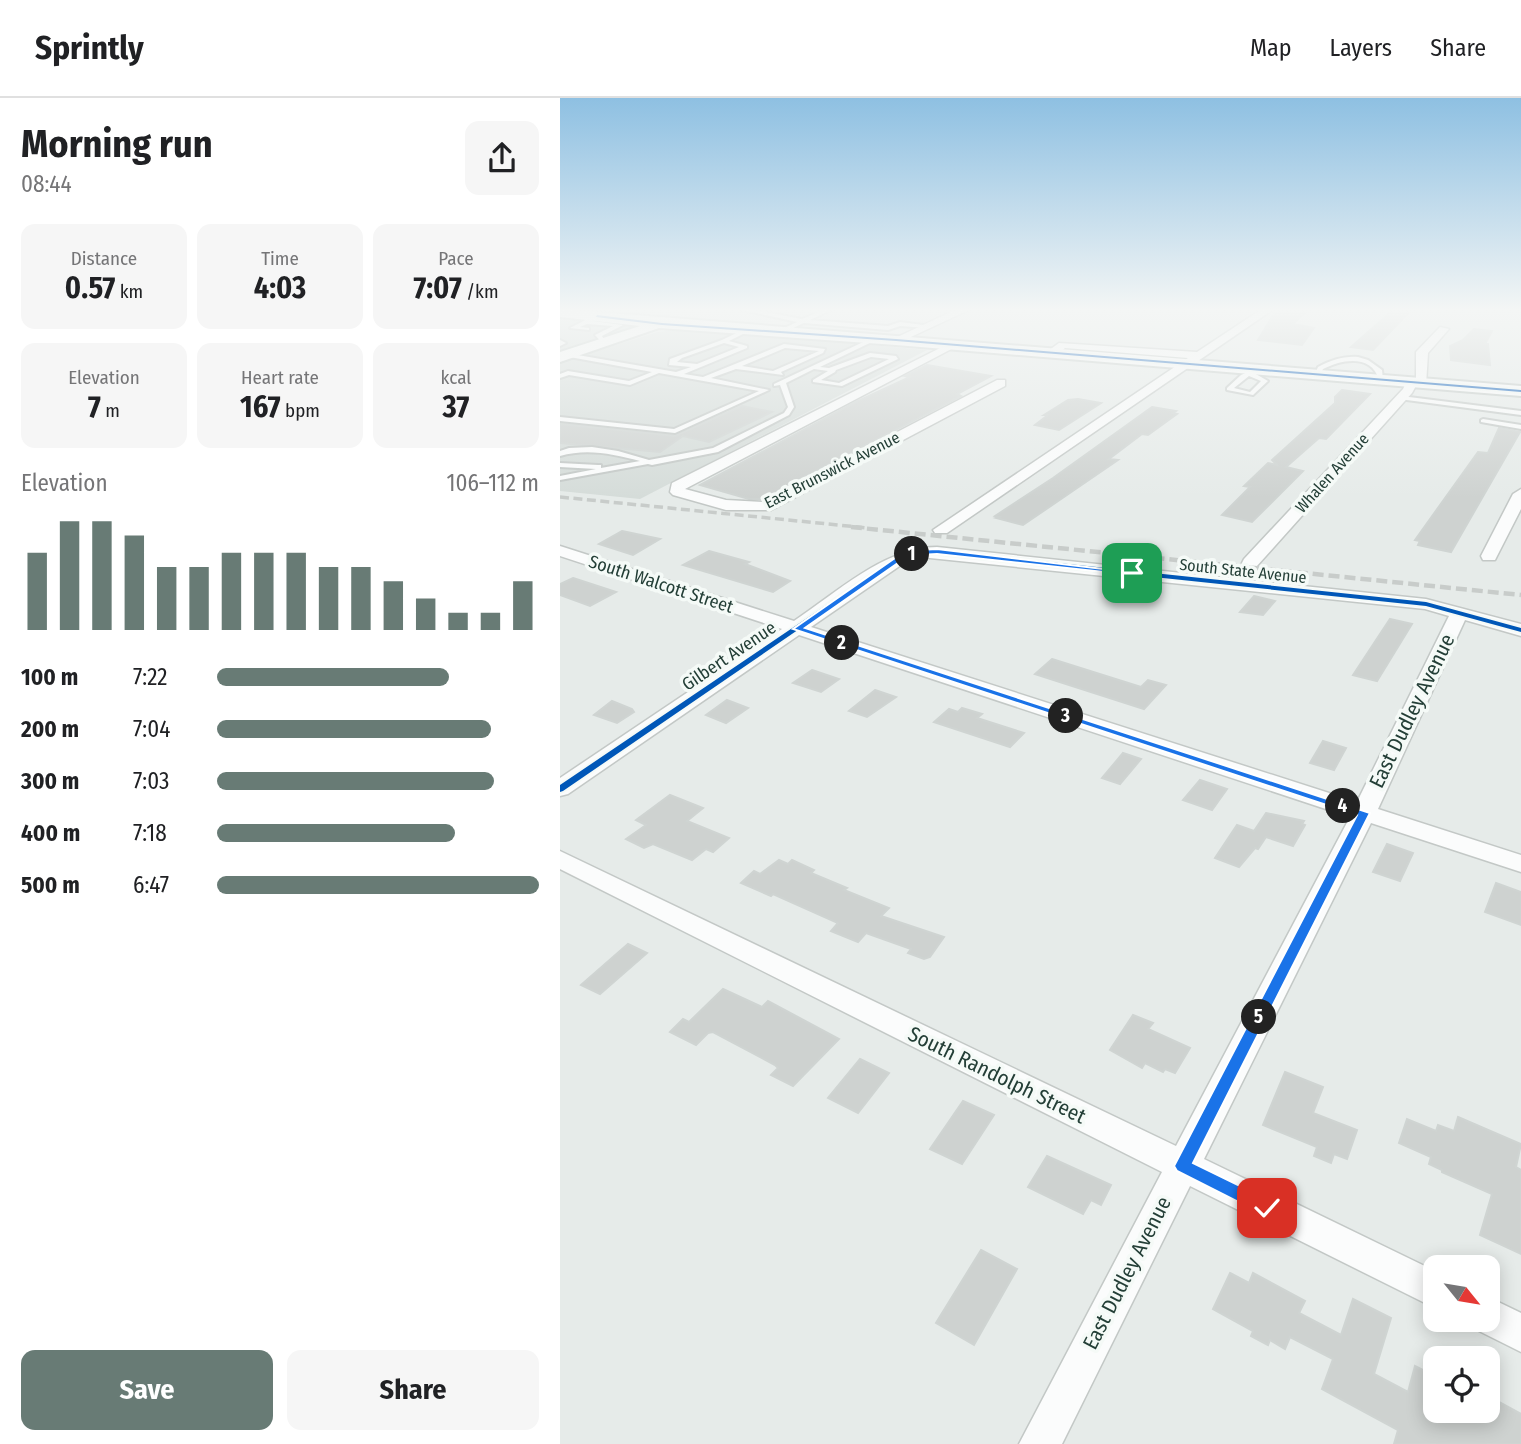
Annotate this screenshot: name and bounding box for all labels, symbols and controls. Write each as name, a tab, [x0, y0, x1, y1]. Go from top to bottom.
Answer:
text: Sprintly	[35, 28, 144, 68]
text: Map	[1250, 34, 1292, 62]
text: Layers	[1330, 34, 1392, 62]
text: Share	[1430, 34, 1486, 62]
text: Morning run	[21, 121, 213, 167]
button: share	[465, 121, 539, 195]
text: 08:44	[21, 170, 72, 198]
text: Distance	[71, 247, 137, 270]
text: Time	[261, 247, 299, 270]
text: Pace	[438, 247, 474, 270]
text: 0.57	[65, 270, 115, 306]
text: 4:03	[254, 270, 306, 306]
text: 7:07	[413, 270, 462, 306]
text: km	[115, 280, 143, 303]
text: /km	[462, 280, 499, 303]
text: Elevation	[68, 366, 140, 389]
text: Heart rate	[241, 366, 319, 389]
text: kcal	[441, 366, 471, 389]
text: 7	[88, 389, 101, 425]
text: 167	[240, 389, 281, 425]
text: 37	[443, 389, 469, 425]
text: m	[101, 399, 120, 422]
text: bpm	[281, 399, 320, 422]
street label: East Brunswick Avenue	[761, 428, 903, 512]
street label: Whalen Avenue	[1291, 429, 1373, 517]
text: Elevation	[21, 469, 108, 497]
text: 106–112 m	[446, 469, 539, 497]
pin: 1	[894, 536, 930, 572]
text: 1	[907, 542, 916, 565]
pin	[1102, 543, 1162, 603]
street label: South Walcott Street	[586, 550, 736, 618]
icon: arrive	[1113, 554, 1151, 592]
street label: South State Avenue	[1178, 555, 1308, 587]
street label: Gilbert Avenue	[678, 616, 780, 695]
pin: 2	[824, 626, 860, 660]
street label: East Dudley Avenue	[1363, 630, 1461, 792]
text: 2	[837, 631, 846, 654]
text: 100 m	[21, 663, 78, 691]
text: 7:22	[133, 663, 167, 691]
pin: 3	[1049, 698, 1084, 734]
text: 3	[1061, 704, 1070, 727]
text: 200 m	[21, 715, 79, 743]
text: 7:04	[133, 715, 170, 743]
text: 300 m	[21, 767, 79, 795]
text: 7:03	[133, 767, 169, 795]
pin: 4	[1326, 788, 1360, 824]
text: 4	[1338, 794, 1347, 817]
text: 400 m	[21, 819, 80, 847]
text: 7:18	[133, 819, 167, 847]
text: 500 m	[21, 871, 80, 899]
text: 6:47	[133, 871, 169, 899]
pin: 5	[1242, 1000, 1276, 1034]
text: 5	[1254, 1005, 1263, 1028]
street label: South Randolph Street	[904, 1021, 1090, 1129]
pin	[1237, 1178, 1297, 1238]
icon: check	[1248, 1189, 1286, 1227]
street label: East Dudley Avenue	[1077, 1192, 1177, 1354]
north arrow	[1423, 1255, 1500, 1332]
map controls	[1423, 1255, 1500, 1423]
button: locate	[1423, 1346, 1500, 1423]
button: Save	[21, 1350, 273, 1430]
button: Share	[287, 1350, 539, 1430]

